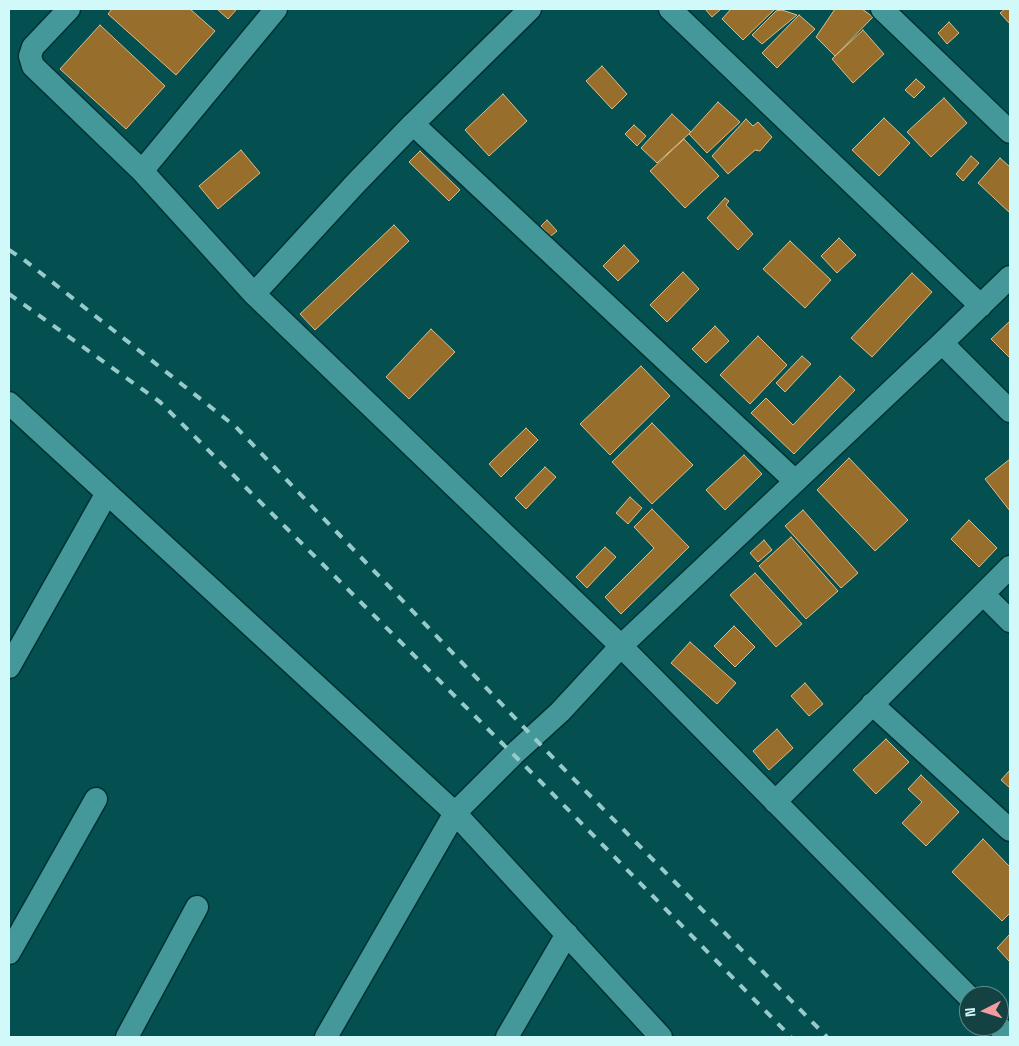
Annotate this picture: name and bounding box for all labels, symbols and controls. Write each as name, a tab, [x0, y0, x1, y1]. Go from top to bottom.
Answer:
north arrow	[959, 986, 1009, 1036]
text: N	[961, 1007, 979, 1018]

